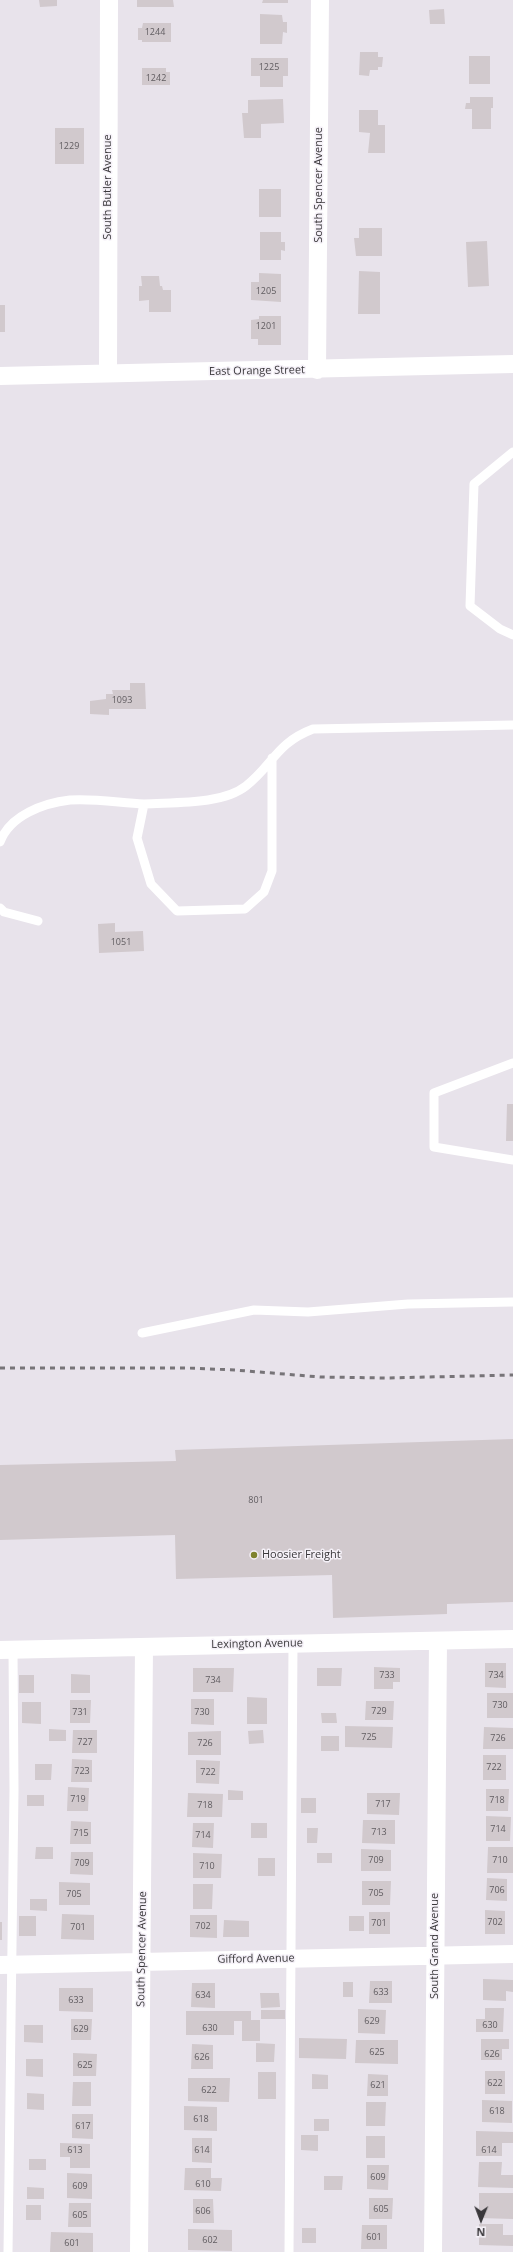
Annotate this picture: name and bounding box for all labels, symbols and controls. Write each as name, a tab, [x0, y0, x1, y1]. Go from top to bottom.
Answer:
house number: 1244	[145, 27, 165, 37]
house number: 1225	[259, 62, 279, 72]
house number: 1242	[146, 73, 166, 83]
street label: South Spencer Avenue	[312, 127, 326, 243]
street label: South Butler Avenue	[101, 134, 115, 240]
house number: 1229	[59, 141, 79, 151]
house number: 1205	[256, 286, 276, 296]
house number: 1201	[256, 321, 276, 331]
street label: East Orange Street	[209, 364, 305, 378]
house number: 1093	[112, 695, 132, 705]
house number: 1051	[111, 937, 131, 947]
house number: 801	[248, 1495, 264, 1505]
place label: Hoosier Freight	[262, 1548, 341, 1562]
marker: Hoosier Freight	[249, 1550, 259, 1560]
street label: Lexington Avenue	[211, 1637, 303, 1651]
house number: 733	[379, 1670, 395, 1680]
house number: 734	[488, 1670, 504, 1680]
house number: 734	[205, 1675, 221, 1685]
house number: 730	[492, 1700, 508, 1710]
house number: 729	[371, 1706, 387, 1716]
house number: 731	[72, 1707, 88, 1717]
house number: 730	[194, 1707, 210, 1717]
house number: 725	[361, 1732, 377, 1742]
house number: 726	[490, 1733, 506, 1743]
house number: 727	[77, 1737, 93, 1747]
house number: 726	[197, 1738, 213, 1748]
house number: 722	[486, 1762, 502, 1772]
house number: 723	[74, 1766, 90, 1776]
house number: 722	[200, 1767, 216, 1777]
house number: 719	[70, 1794, 86, 1804]
house number: 718	[489, 1795, 505, 1805]
house number: 717	[375, 1799, 391, 1809]
house number: 718	[197, 1800, 213, 1810]
house number: 714	[490, 1824, 506, 1834]
house number: 713	[371, 1827, 387, 1837]
house number: 715	[73, 1828, 89, 1838]
house number: 714	[195, 1830, 211, 1840]
house number: 709	[368, 1855, 384, 1865]
house number: 710	[492, 1855, 508, 1865]
house number: 709	[74, 1858, 90, 1868]
house number: 710	[199, 1861, 215, 1871]
house number: 706	[489, 1885, 505, 1895]
house number: 705	[368, 1888, 384, 1898]
house number: 705	[66, 1889, 82, 1899]
street label: South Spencer Avenue	[134, 1891, 150, 2007]
street label: South Grand Avenue	[428, 1893, 442, 1999]
house number: 702	[487, 1917, 503, 1927]
house number: 701	[371, 1918, 387, 1928]
house number: 702	[195, 1921, 211, 1931]
house number: 701	[70, 1922, 86, 1932]
street label: Gifford Avenue	[217, 1952, 295, 1966]
house number: 633	[373, 1987, 389, 1997]
house number: 634	[195, 1990, 211, 2000]
house number: 633	[68, 1995, 84, 2005]
house number: 629	[364, 2016, 380, 2026]
house number: 630	[482, 2020, 498, 2030]
house number: 630	[202, 2023, 218, 2033]
house number: 629	[73, 2024, 89, 2034]
house number: 625	[369, 2047, 385, 2057]
house number: 626	[484, 2049, 500, 2059]
house number: 626	[194, 2052, 210, 2062]
house number: 625	[77, 2060, 93, 2070]
house number: 622	[487, 2078, 503, 2088]
house number: 621	[370, 2080, 386, 2090]
house number: 622	[201, 2085, 217, 2095]
house number: 618	[489, 2106, 505, 2116]
house number: 618	[193, 2114, 209, 2124]
house number: 617	[75, 2121, 91, 2131]
house number: 613	[67, 2145, 83, 2155]
house number: 614	[194, 2145, 210, 2155]
house number: 614	[481, 2145, 497, 2155]
house number: 609	[370, 2172, 386, 2182]
house number: 610	[195, 2179, 211, 2189]
house number: 609	[72, 2181, 88, 2191]
north arrow	[461, 2200, 501, 2240]
house number: 605	[373, 2204, 389, 2214]
house number: 606	[195, 2206, 211, 2216]
house number: 605	[72, 2210, 88, 2220]
text: N	[476, 2225, 485, 2240]
house number: 601	[366, 2232, 382, 2242]
house number: 602	[202, 2235, 218, 2245]
house number: 601	[64, 2238, 80, 2248]

